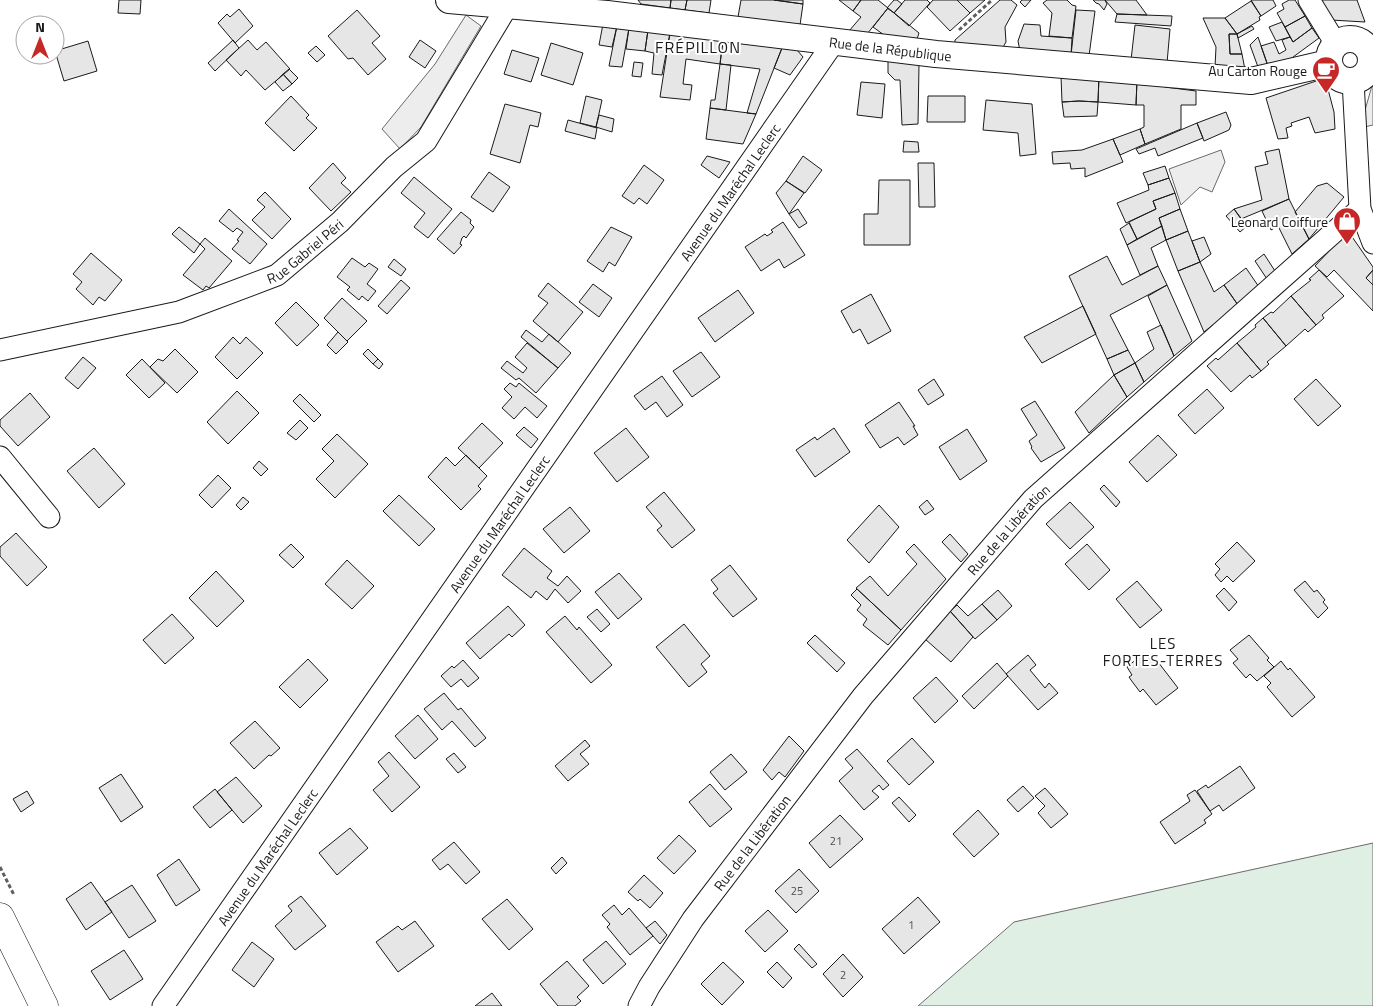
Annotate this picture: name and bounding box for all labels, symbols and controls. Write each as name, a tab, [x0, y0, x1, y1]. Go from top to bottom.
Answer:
north arrow	[15, 15, 65, 65]
text: N	[35, 16, 45, 37]
street label: Rue de la République	[828, 31, 952, 66]
district label: FRÉPILLON	[655, 35, 741, 59]
cafe icon: Au Carton Rouge	[1311, 55, 1341, 94]
place label: Au Carton Rouge	[1208, 60, 1307, 81]
street label: Avenue du Maréchal Leclerc	[674, 119, 785, 265]
shop icon: Leonard Coiffure	[1332, 206, 1362, 245]
place label: Leonard Coiffure	[1231, 211, 1328, 232]
street label: Rue Gabriel Péri	[263, 213, 347, 289]
street label: Avenue du Maréchal Leclerc	[444, 450, 554, 596]
street label: Rue de la Libération	[962, 479, 1054, 579]
district label: LES FORTES-TERRES	[1103, 632, 1223, 672]
street label: Avenue du Maréchal Leclerc	[212, 784, 322, 930]
street label: Rue de la Libération	[708, 790, 795, 895]
house number: 21	[830, 833, 842, 849]
house number: 25	[791, 883, 803, 899]
house number: 1	[908, 917, 914, 933]
house number: 2	[840, 967, 846, 983]

